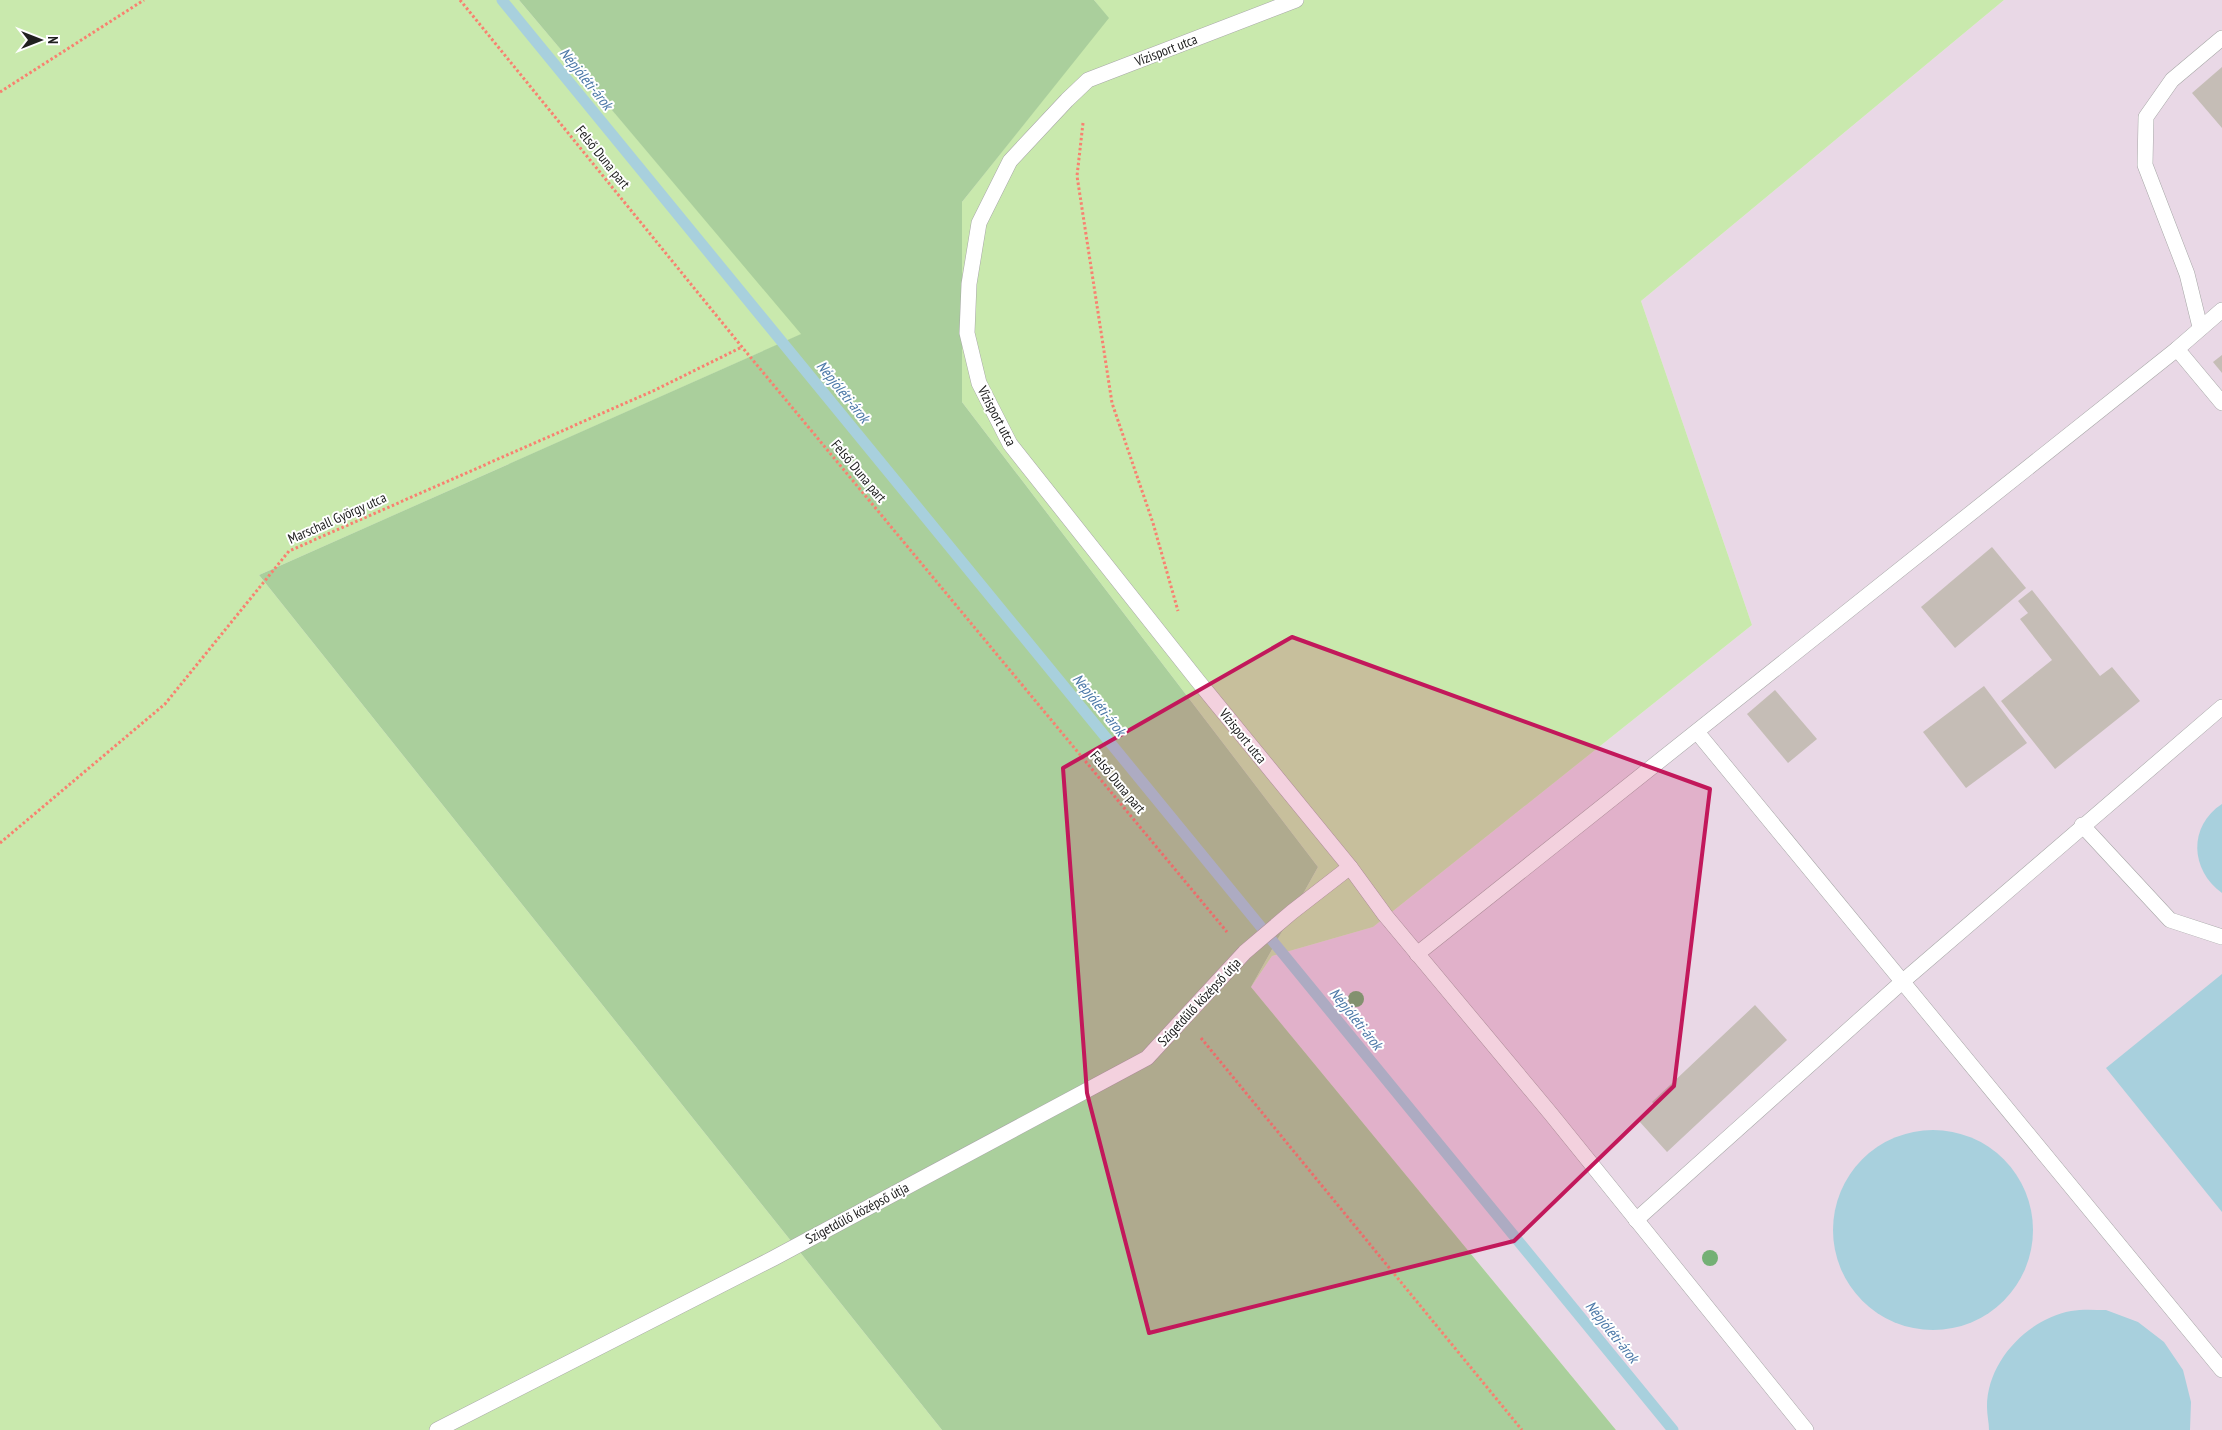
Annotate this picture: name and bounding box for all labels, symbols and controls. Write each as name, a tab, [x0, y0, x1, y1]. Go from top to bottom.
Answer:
north arrow	[15, 15, 65, 65]
street label: Vízisport utca	[1131, 30, 1200, 70]
text: N	[44, 36, 62, 44]
water label: Népjóléti-árok	[556, 44, 619, 115]
street label: Felső Duna part	[572, 122, 634, 192]
water label: Népjóléti-árok	[813, 357, 876, 428]
street label: Vízisport utca	[973, 382, 1020, 449]
street label: Felső Duna part	[828, 436, 891, 506]
street label: Marschall György utca	[285, 488, 389, 548]
water label: Népjóléti-árok	[1069, 670, 1132, 741]
street label: Vízisport utca	[1215, 704, 1271, 767]
street label: Felső Duna part	[1087, 747, 1150, 817]
street label: Szigetdűlő középső útja	[1153, 954, 1245, 1050]
water label: Népjóléti-árok	[1326, 984, 1389, 1055]
street label: Szigetdűlő középső útja	[802, 1178, 912, 1248]
water label: Népjóléti-árok	[1582, 1297, 1645, 1368]

